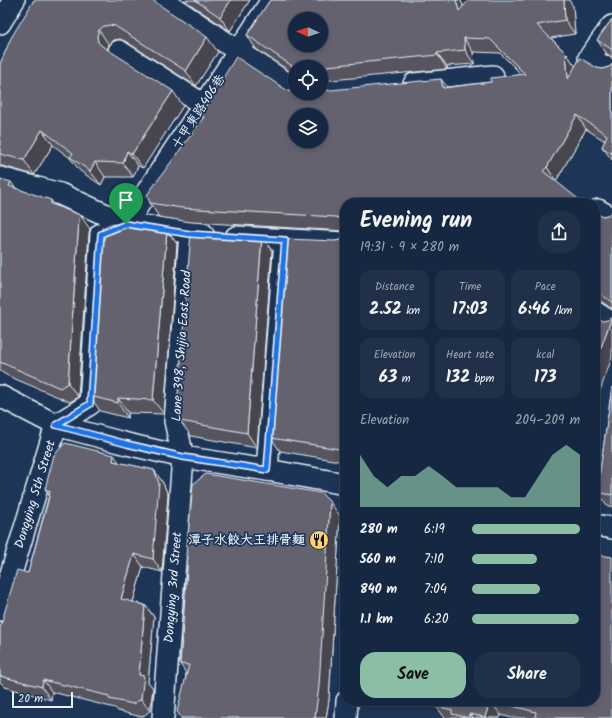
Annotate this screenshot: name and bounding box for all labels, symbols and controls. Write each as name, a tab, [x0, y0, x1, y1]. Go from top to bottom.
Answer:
north arrow	[288, 12, 328, 52]
map controls	[288, 12, 328, 148]
button: locate	[288, 60, 328, 100]
street label: 十甲東路406巷	[167, 70, 231, 154]
button: layers	[288, 108, 328, 148]
pin	[109, 183, 143, 224]
icon: arrive	[115, 189, 137, 211]
text: Evening run	[360, 204, 472, 239]
button: share	[538, 211, 580, 253]
text: 19:31 · 9 × 280 m	[360, 237, 459, 258]
street label: Lane 398, Shijia East Road	[166, 269, 198, 422]
text: Distance	[375, 278, 414, 296]
text: Time	[459, 278, 481, 296]
text: Pace	[535, 278, 556, 296]
text: 2.52	[369, 296, 402, 323]
text: 17:03	[452, 296, 488, 323]
text: 6:46	[518, 296, 550, 323]
text: km	[402, 302, 420, 320]
text: /km	[550, 302, 572, 320]
text: Elevation	[374, 346, 415, 364]
text: Heart rate	[446, 346, 494, 364]
text: kcal	[536, 346, 554, 364]
text: 63	[379, 364, 397, 391]
text: 132	[446, 364, 470, 391]
text: 173	[534, 364, 557, 391]
text: m	[397, 370, 411, 388]
text: bpm	[470, 370, 494, 388]
text: Elevation	[360, 410, 409, 431]
text: 204–209 m	[515, 410, 580, 431]
street label: Dongying 5th Street	[9, 437, 62, 551]
text: 280 m	[360, 519, 398, 540]
text: 6:19	[424, 519, 445, 540]
restaurant icon: 潭子水餃大王排骨麵	[308, 529, 330, 551]
street label: Dongying 3rd Street	[158, 530, 188, 644]
place label: 潭子水餃大王排骨麵	[188, 530, 305, 551]
text: 560 m	[360, 549, 396, 570]
text: 7:10	[424, 549, 444, 570]
text: 840 m	[360, 579, 397, 600]
text: 7:04	[424, 579, 447, 600]
text: 1.1 km	[360, 609, 393, 630]
text: 6:20	[424, 609, 448, 630]
button: Save	[360, 652, 466, 698]
button: Share	[474, 652, 580, 698]
scale bar	[12, 690, 73, 709]
text: 20 m	[18, 690, 43, 708]

